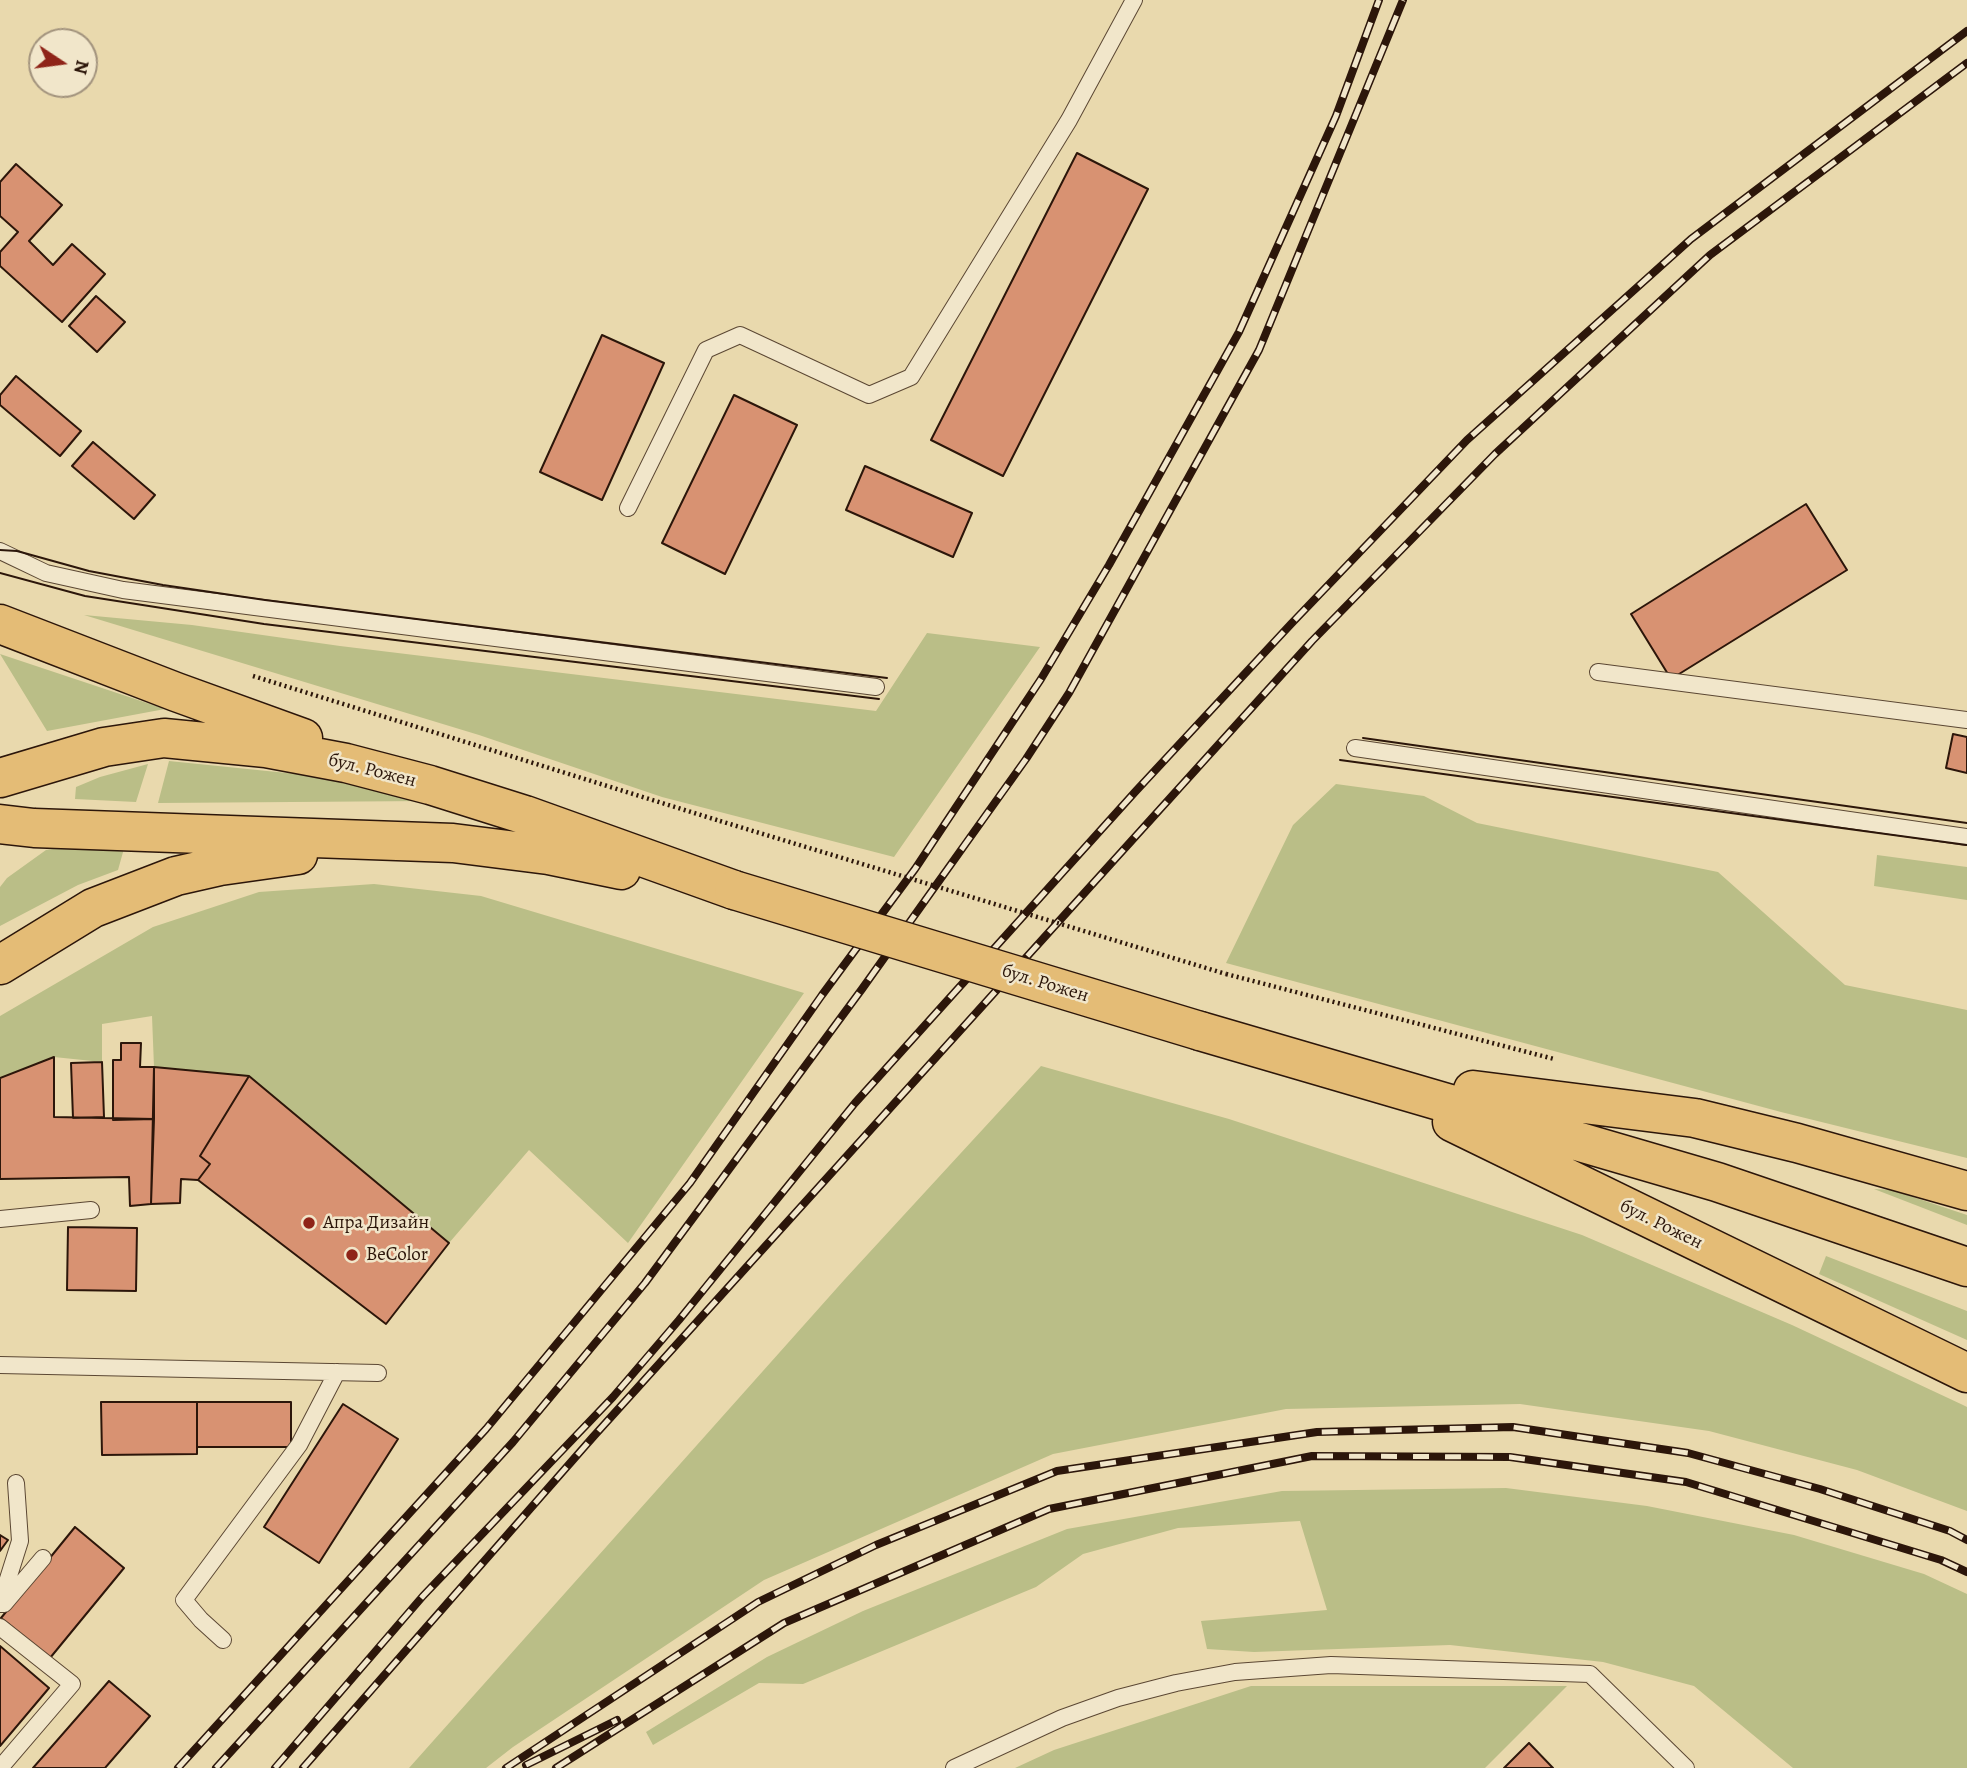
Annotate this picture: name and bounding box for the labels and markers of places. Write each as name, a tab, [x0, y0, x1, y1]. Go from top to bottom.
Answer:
place label: Апра Дизайн	[323, 1212, 429, 1234]
marker: Апра Дизайн	[301, 1215, 317, 1231]
place label: BeColor	[366, 1244, 428, 1266]
marker: BeColor	[344, 1247, 360, 1263]

